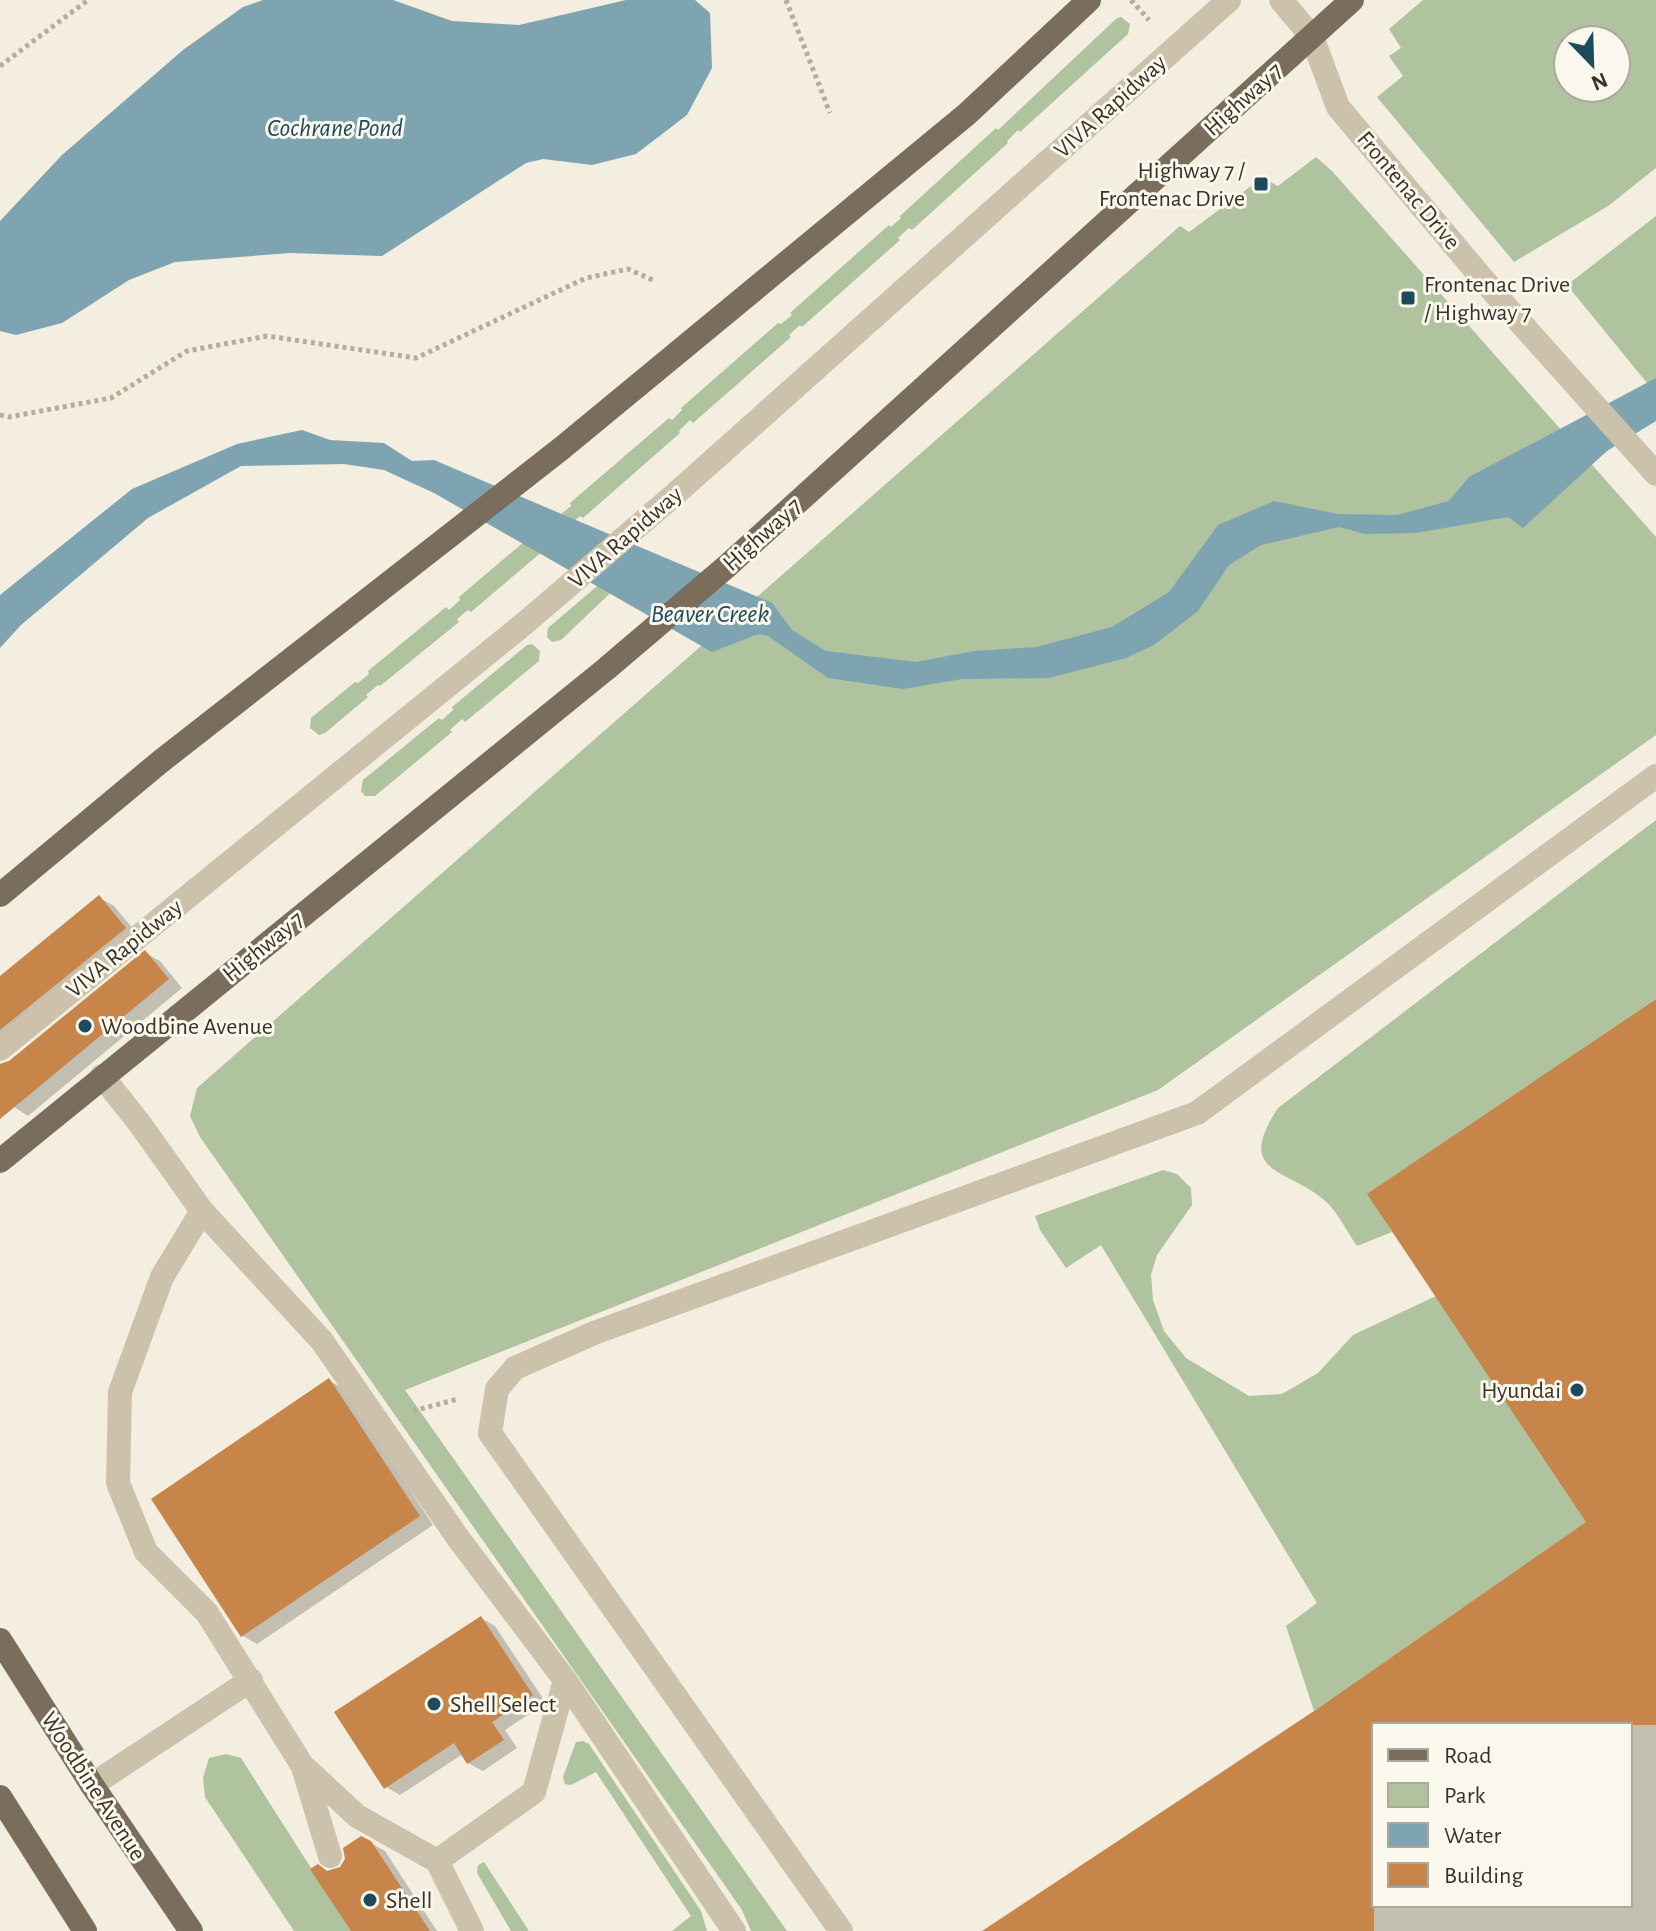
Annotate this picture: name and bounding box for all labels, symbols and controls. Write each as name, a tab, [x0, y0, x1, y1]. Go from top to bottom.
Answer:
north arrow	[1552, 24, 1632, 104]
street label: VIVA Rapidway	[1050, 50, 1171, 163]
street label: Highway 7	[1200, 58, 1288, 141]
text: N	[1588, 68, 1611, 95]
water label: Cochrane Pond	[267, 115, 403, 141]
street label: Frontenac Drive	[1352, 127, 1464, 254]
place label: Highway 7 / Frontenac Drive	[1099, 159, 1245, 211]
marker: Highway 7 / Frontenac Drive	[1252, 175, 1270, 193]
place label: Frontenac Drive / Highway 7	[1424, 273, 1570, 325]
marker: Frontenac Drive / Highway 7	[1399, 289, 1417, 307]
street label: VIVA Rapidway	[564, 482, 687, 593]
street label: Highway 7	[719, 493, 807, 576]
water label: Beaver Creek	[651, 601, 769, 627]
street label: VIVA Rapidway	[62, 895, 187, 1003]
street label: Highway 7	[218, 907, 309, 987]
place label: Woodbine Avenue	[101, 1015, 273, 1039]
marker: Woodbine Avenue	[76, 1017, 94, 1035]
place label: Hyundai	[1481, 1379, 1561, 1403]
marker: Hyundai	[1568, 1381, 1586, 1399]
place label: Shell Select	[450, 1693, 557, 1717]
marker: Shell Select	[425, 1695, 443, 1713]
street label: Woodbine Avenue	[36, 1708, 150, 1865]
legend	[1372, 1723, 1632, 1907]
text: Road	[1444, 1744, 1492, 1768]
text: Park	[1444, 1784, 1485, 1808]
text: Water	[1444, 1824, 1502, 1848]
text: Building	[1444, 1864, 1523, 1888]
place label: Shell	[386, 1889, 433, 1913]
marker: Shell	[361, 1891, 379, 1909]

